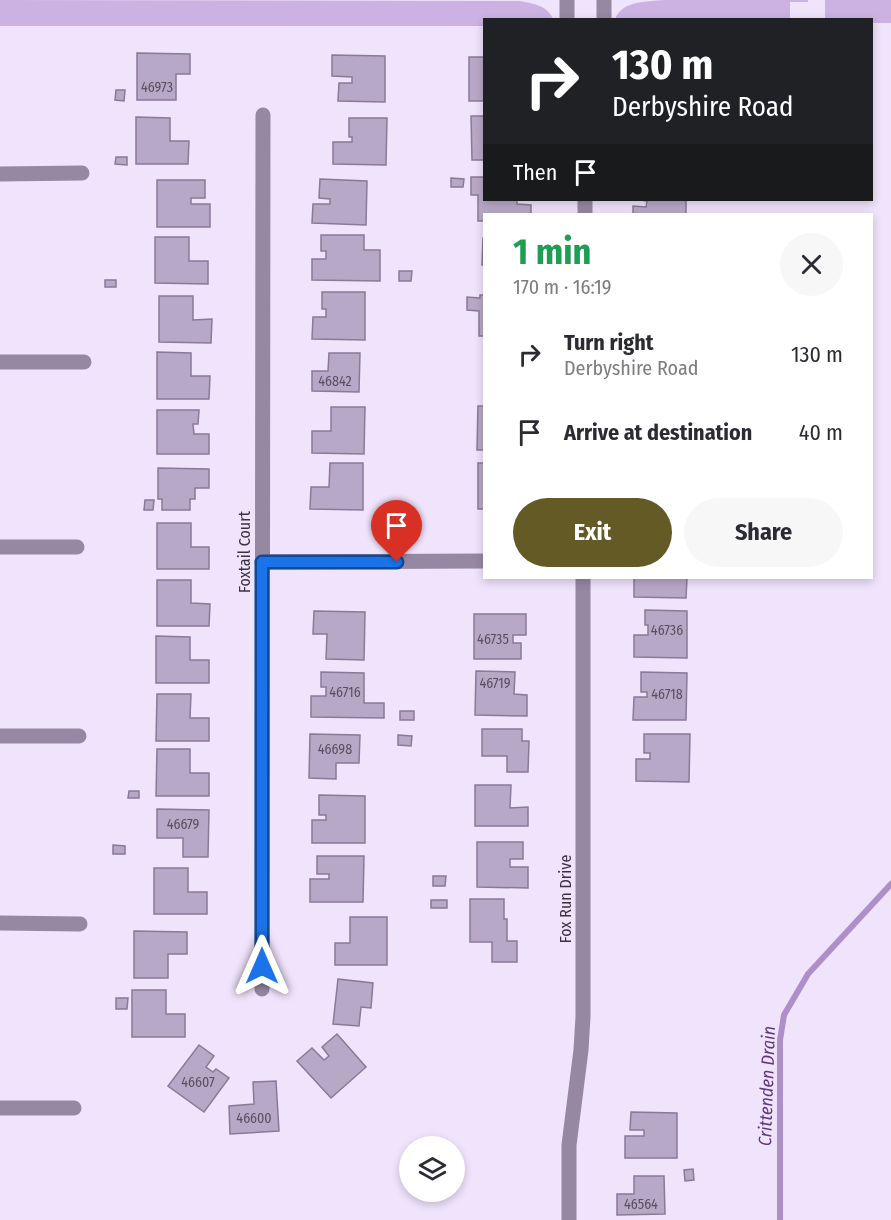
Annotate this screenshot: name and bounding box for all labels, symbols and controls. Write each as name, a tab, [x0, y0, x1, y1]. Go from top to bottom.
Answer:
text: 130 m	[612, 40, 713, 90]
icon: right	[513, 42, 591, 120]
house number: 46973	[141, 79, 173, 96]
text: Derbyshire Road	[612, 91, 793, 123]
icon: arrive	[569, 156, 602, 189]
text: Then	[513, 159, 557, 186]
text: 1 min	[513, 230, 591, 274]
button: close	[780, 233, 843, 296]
text: 170 m · 16:19	[513, 275, 611, 299]
text: Turn right	[564, 329, 653, 356]
icon: right	[513, 338, 546, 371]
text: 130 m	[791, 341, 843, 368]
text: Derbyshire Road	[564, 356, 698, 380]
house number: 46842	[318, 373, 352, 390]
icon: arrive	[513, 416, 546, 449]
text: Arrive at destination	[564, 419, 752, 446]
text: 40 m	[799, 419, 843, 446]
button: Exit	[513, 498, 672, 567]
button: Share	[684, 498, 843, 567]
pin	[371, 500, 422, 562]
icon: arrive	[380, 509, 413, 542]
street label: Foxtail Court	[235, 510, 254, 593]
house number: 46736	[651, 622, 683, 639]
house number: 46735	[477, 631, 509, 648]
house number: 46719	[479, 675, 511, 692]
house number: 46716	[329, 684, 361, 701]
house number: 46718	[651, 686, 683, 703]
house number: 46698	[318, 741, 352, 758]
house number: 46679	[167, 816, 200, 833]
street label: Fox Run Drive	[556, 855, 575, 943]
position arrow	[230, 934, 294, 998]
water label: Crittenden Drain	[754, 1026, 780, 1146]
house number: 46607	[181, 1074, 215, 1091]
house number: 46600	[236, 1110, 272, 1127]
map controls	[399, 1136, 465, 1202]
button: layers	[399, 1136, 465, 1202]
house number: 46564	[624, 1196, 658, 1213]

